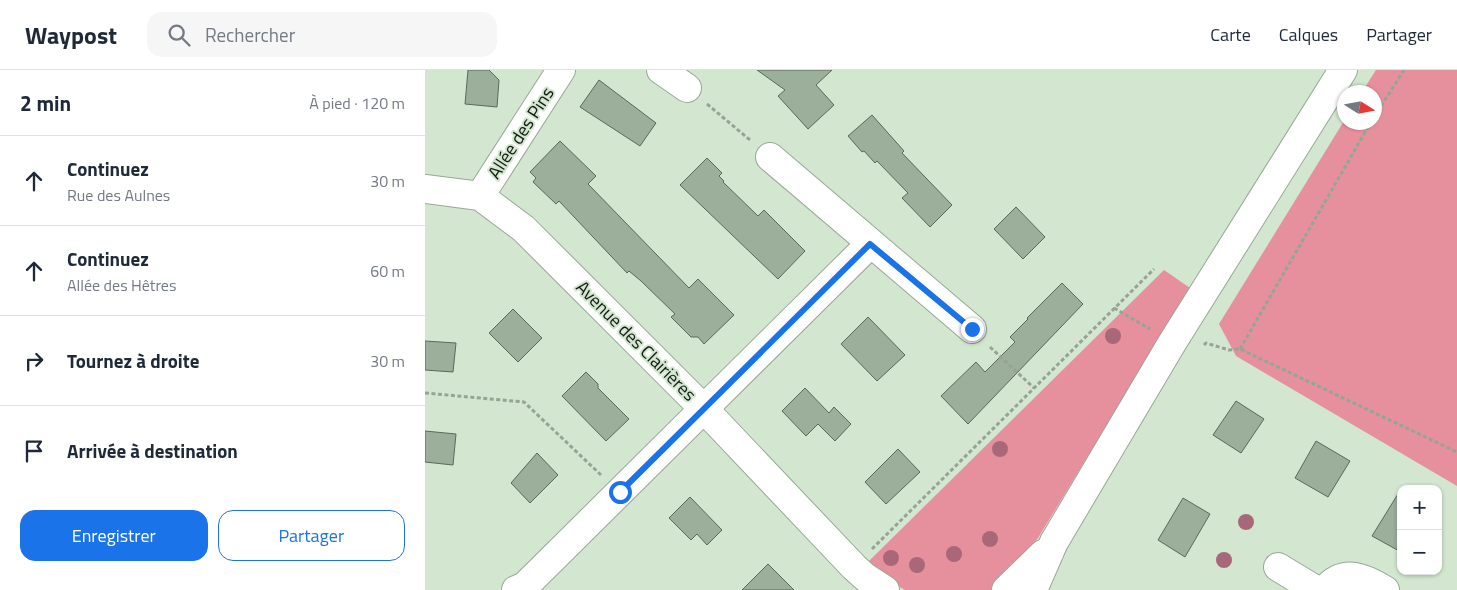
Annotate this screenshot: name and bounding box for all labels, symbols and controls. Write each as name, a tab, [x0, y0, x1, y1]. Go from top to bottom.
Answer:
search box	[147, 12, 497, 57]
text: Waypost	[25, 17, 117, 53]
text: Rechercher	[205, 20, 295, 49]
icon: search	[165, 21, 193, 49]
text: Carte	[1210, 21, 1251, 48]
text: Calques	[1279, 21, 1338, 48]
text: Partager	[1366, 21, 1432, 48]
street label: Allée des Pins	[481, 81, 560, 184]
north arrow	[1337, 85, 1382, 130]
text: 2 min	[20, 87, 71, 119]
text: À pied · 120 m	[309, 91, 405, 115]
text: Continuez	[67, 154, 149, 183]
icon: ahead	[20, 167, 48, 195]
text: 30 m	[370, 169, 405, 193]
text: Rue des Aulnes	[67, 183, 170, 207]
text: Continuez	[67, 244, 149, 273]
icon: ahead	[20, 257, 48, 285]
text: 60 m	[370, 259, 405, 283]
text: Allée des Hêtres	[67, 273, 176, 297]
street label: Avenue des Clairières	[570, 274, 703, 407]
route end	[961, 318, 984, 341]
text: Tournez à droite	[67, 346, 199, 375]
icon: right	[20, 347, 48, 375]
text: 30 m	[370, 349, 405, 373]
text: Arrivée à destination	[67, 436, 238, 465]
icon: arrive	[20, 437, 48, 465]
route start	[609, 481, 632, 504]
map controls	[1397, 485, 1442, 575]
button: +	[1397, 485, 1442, 530]
button: Enregistrer	[20, 510, 208, 561]
button: Partager	[218, 510, 405, 561]
button: −	[1397, 530, 1442, 575]

